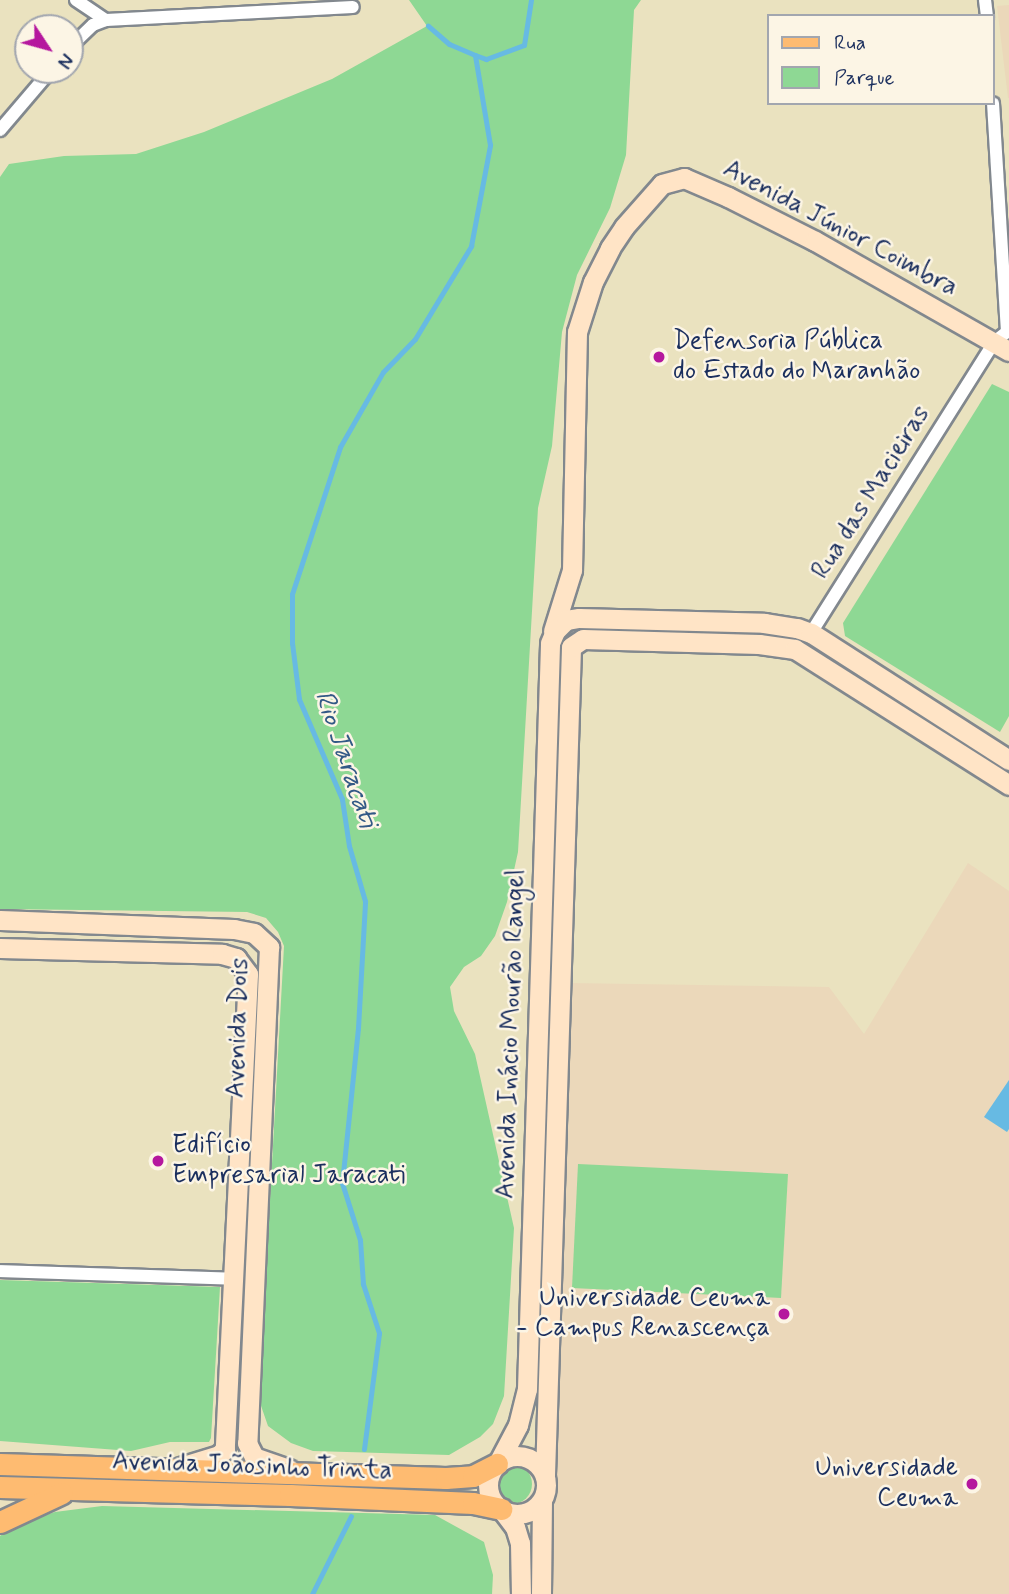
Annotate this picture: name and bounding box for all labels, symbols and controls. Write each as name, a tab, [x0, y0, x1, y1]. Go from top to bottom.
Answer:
north arrow	[14, 14, 84, 84]
legend	[768, 14, 995, 105]
text: Rua	[834, 29, 866, 57]
text: N	[51, 48, 79, 73]
text: Parque	[834, 64, 894, 92]
street label: Avenida Júnior Coimbra	[714, 152, 966, 306]
place label: Defensoria Pública do Estado do Maranhão	[673, 326, 925, 388]
marker: Defensoria Pública do Estado do Maranhão	[651, 349, 667, 365]
street label: Rua das Macieiras	[806, 401, 938, 585]
water label: Rio Jaracati	[306, 687, 384, 831]
street label: Avenida Inácio Mourão Rangel	[491, 870, 533, 1198]
street label: Avenida Dois	[221, 957, 257, 1099]
place label: Edifício Empresarial Jaracati	[172, 1130, 405, 1192]
marker: Edifício Empresarial Jaracati	[150, 1153, 166, 1169]
place label: Universidade Ceuma - Campus Renascença	[530, 1283, 770, 1344]
marker: Universidade Ceuma - Campus Renascença	[776, 1306, 792, 1322]
street label: Avenida Joãosinho Trinta	[111, 1447, 393, 1487]
place label: Universidade Ceuma	[815, 1453, 958, 1514]
marker: Universidade Ceuma	[964, 1476, 980, 1492]

